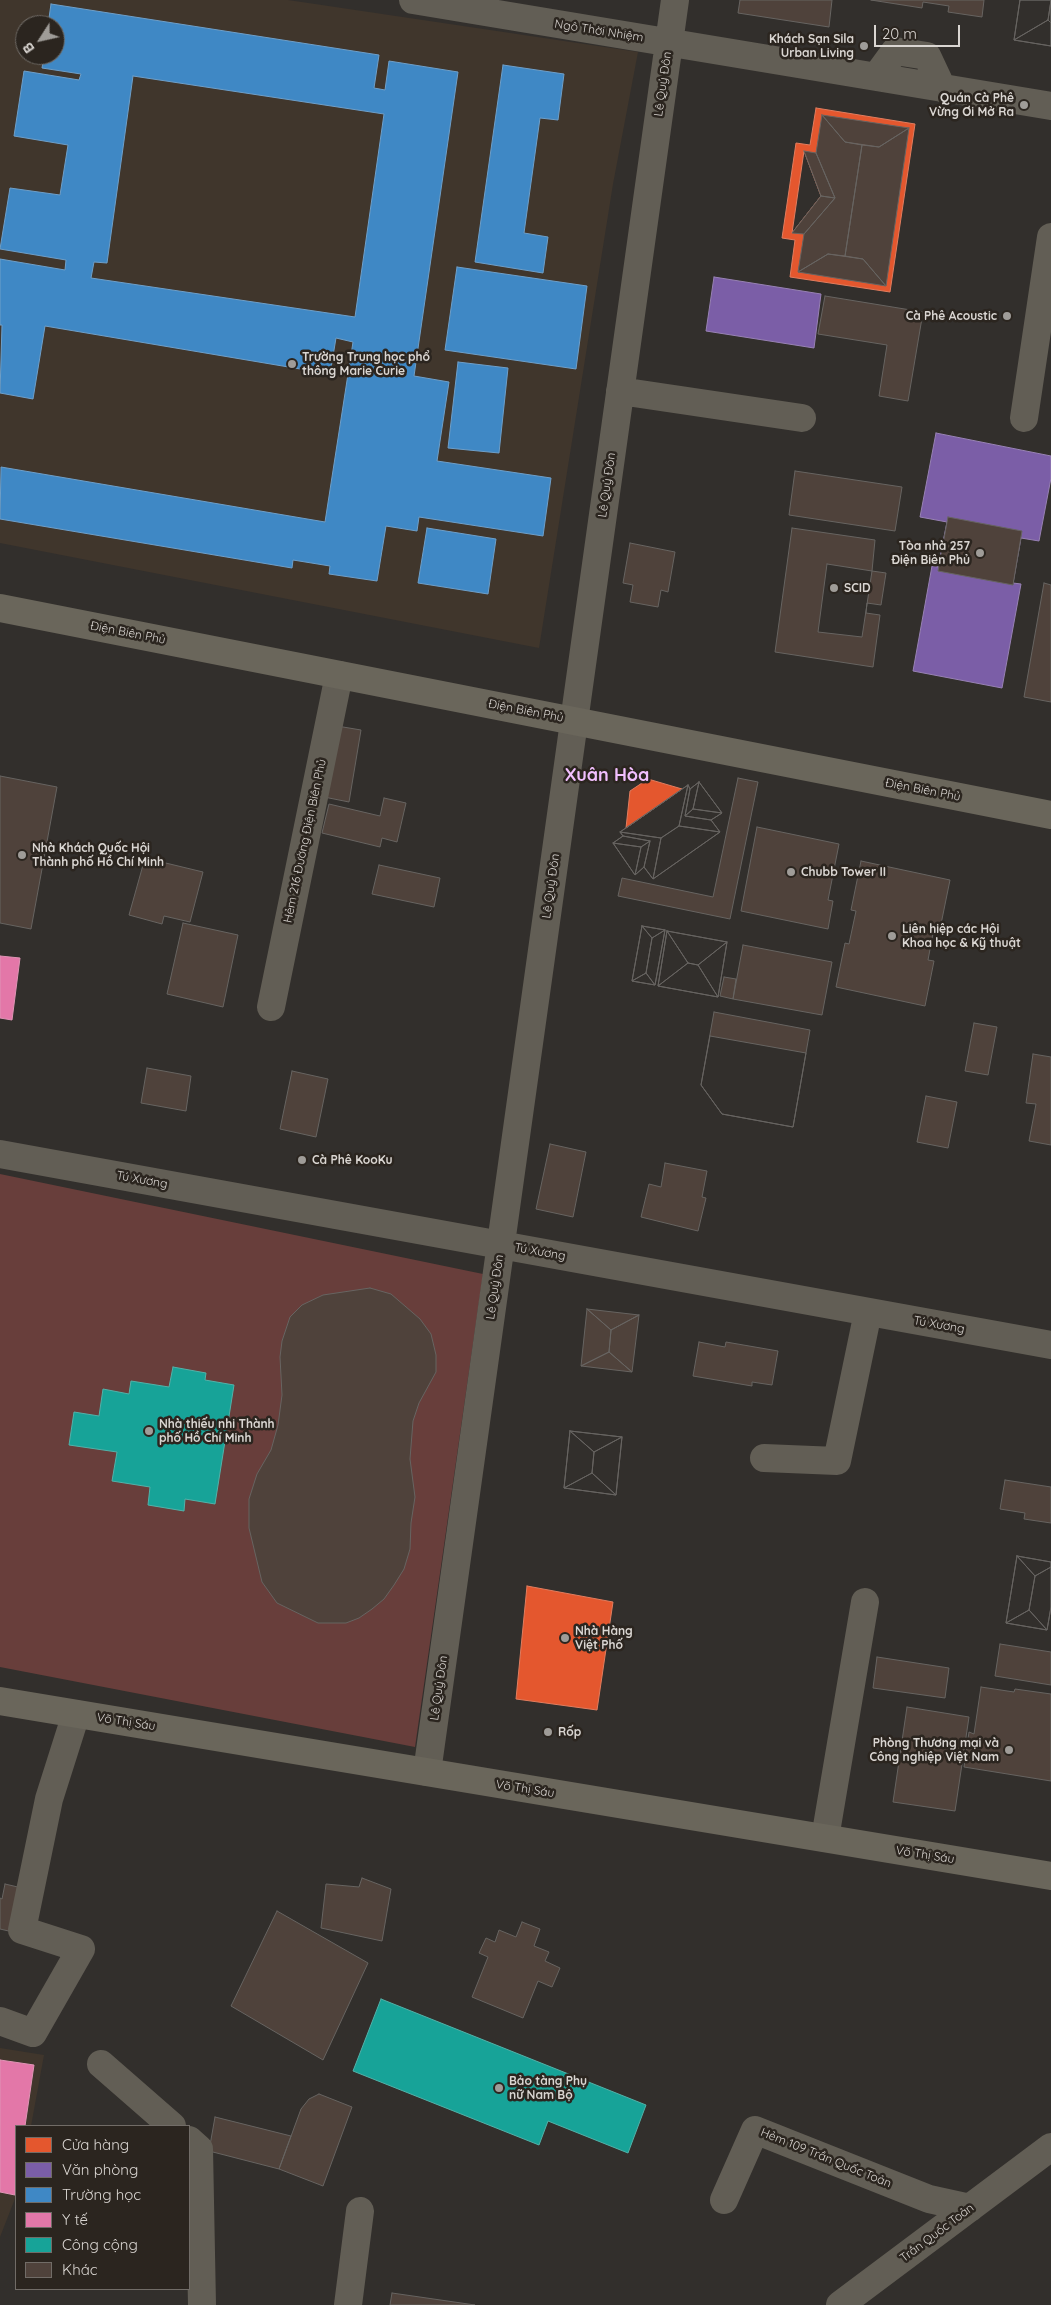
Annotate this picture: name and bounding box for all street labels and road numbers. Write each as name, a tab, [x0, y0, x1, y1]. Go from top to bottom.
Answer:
street label: Ngô Thời Nhiệm	[554, 17, 644, 45]
street label: Lê Quý Đôn	[651, 51, 675, 117]
street label: Lê Quý Đôn	[595, 452, 619, 518]
street label: Điện Biên Phủ	[89, 619, 167, 647]
street label: Điện Biên Phủ	[487, 697, 565, 725]
street label: Hẻm 216 Đường Điện Biên Phủ	[281, 758, 329, 924]
street label: Điện Biên Phủ	[884, 776, 962, 804]
street label: Lê Quý Đôn	[539, 853, 563, 919]
street label: Tú Xương	[115, 1168, 169, 1192]
street label: Tú Xương	[513, 1240, 567, 1264]
street label: Lê Quý Đôn	[483, 1254, 507, 1320]
street label: Tú Xương	[912, 1313, 966, 1337]
street label: Lê Quý Đôn	[427, 1655, 451, 1721]
street label: Võ Thị Sáu	[96, 1710, 156, 1734]
street label: Võ Thị Sáu	[495, 1777, 555, 1801]
street label: Võ Thị Sáu	[895, 1843, 955, 1867]
street label: Hẻm 109 Trần Quốc Toản	[758, 2125, 894, 2191]
street label: Trần Quốc Toản	[897, 2201, 977, 2265]

